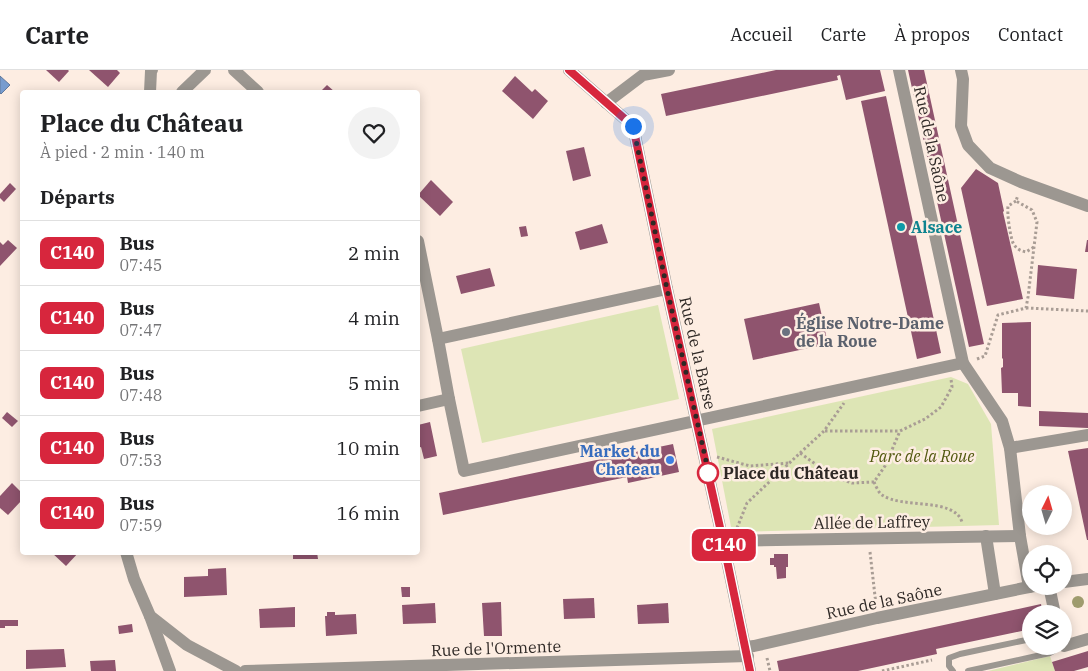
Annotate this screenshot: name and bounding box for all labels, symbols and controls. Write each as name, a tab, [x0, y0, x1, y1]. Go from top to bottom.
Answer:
text: Carte	[25, 19, 89, 51]
text: Accueil	[730, 23, 793, 46]
text: Carte	[821, 23, 866, 46]
text: À propos	[894, 23, 970, 46]
text: Contact	[998, 23, 1063, 46]
street label: Rue de la Saône	[910, 84, 954, 204]
text: Place du Château	[40, 107, 243, 139]
button: heart	[348, 107, 400, 159]
your location	[621, 114, 646, 139]
text: À pied · 2 min · 140 m	[40, 142, 205, 162]
text: Départs	[40, 185, 115, 209]
place label: Alsace	[911, 217, 962, 237]
marker: Alsace	[895, 221, 907, 233]
text: Bus	[119, 231, 155, 255]
text: C140	[50, 241, 94, 264]
text: 2 min	[348, 241, 400, 265]
text: 07:45	[119, 255, 162, 275]
street label: Rue de la Barse	[675, 295, 721, 411]
text: Bus	[119, 296, 155, 320]
text: C140	[50, 306, 94, 329]
text: 4 min	[348, 306, 400, 330]
place label: Église Notre-Dame de la Roue	[796, 312, 944, 351]
text: 07:47	[119, 320, 162, 340]
marker: Église Notre-Dame de la Roue	[780, 326, 792, 338]
text: Bus	[119, 361, 155, 385]
text: C140	[50, 371, 94, 394]
text: 5 min	[348, 371, 400, 395]
text: 07:48	[119, 385, 162, 405]
text: Bus	[119, 426, 155, 450]
text: C140	[50, 436, 94, 459]
text: 10 min	[337, 436, 400, 460]
place label: Market du Chateau	[580, 441, 660, 479]
park label: Parc de la Roue	[869, 446, 974, 466]
text: 07:53	[119, 450, 162, 470]
marker: Market du Chateau	[664, 454, 676, 466]
marker: Place du Château	[697, 462, 719, 484]
place label: Place du Château	[723, 463, 859, 483]
north arrow	[1022, 485, 1072, 535]
map controls	[1022, 485, 1072, 655]
text: Bus	[119, 491, 155, 515]
text: C140	[50, 501, 94, 524]
text: 16 min	[337, 501, 400, 525]
street label: Allée de Laffrey	[814, 511, 931, 533]
text: 07:59	[119, 515, 162, 535]
line badge: C140	[689, 529, 759, 561]
text: C140	[702, 533, 746, 556]
button: locate	[1022, 545, 1072, 595]
street label: Rue de la Saône	[824, 579, 944, 623]
button: layers	[1022, 605, 1072, 655]
street label: Rue de l'Ormente	[431, 636, 561, 660]

